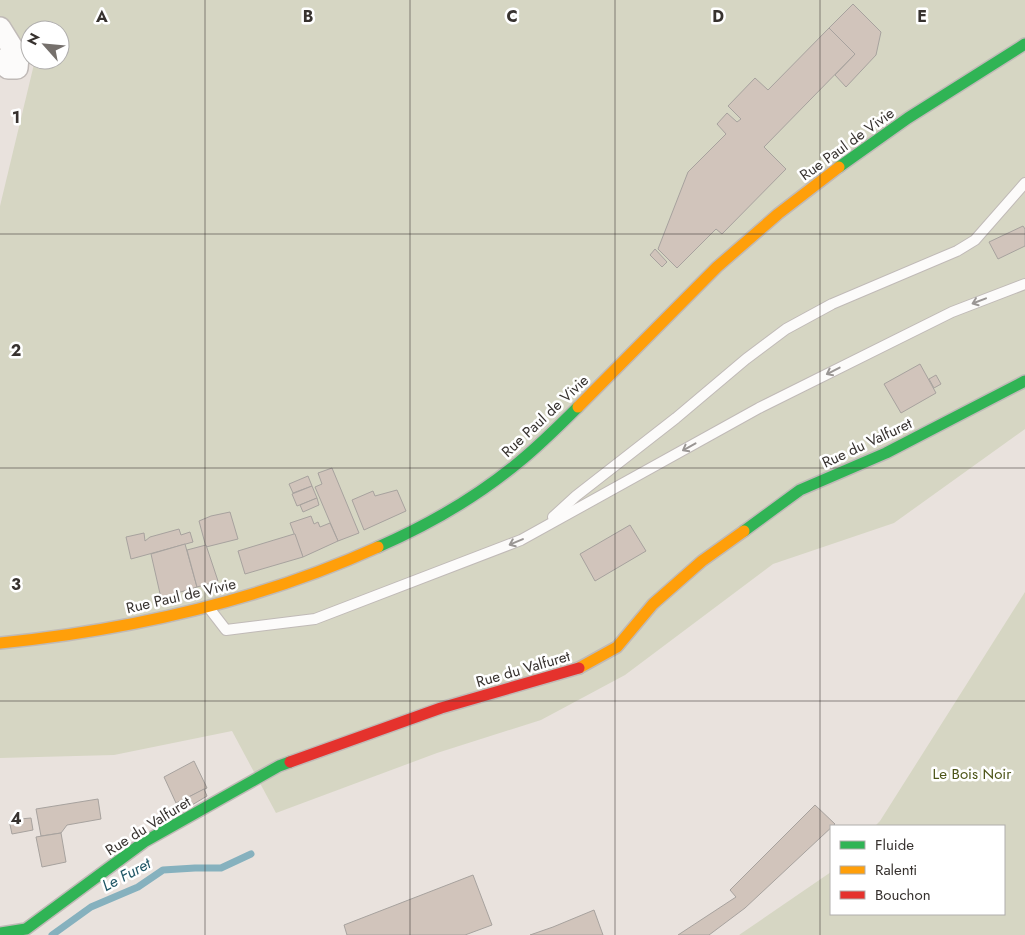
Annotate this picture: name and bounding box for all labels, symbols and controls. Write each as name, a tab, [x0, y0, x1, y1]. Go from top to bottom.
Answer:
text: A	[95, 5, 108, 28]
text: B	[303, 5, 313, 28]
text: C	[506, 5, 518, 28]
text: D	[712, 5, 724, 28]
text: E	[917, 5, 927, 28]
north arrow	[20, 20, 70, 70]
text: N	[22, 30, 45, 49]
street label: Rue Paul de Vivie	[795, 102, 899, 186]
text: 1	[12, 106, 20, 129]
one-way arrow	[972, 297, 988, 306]
text: 2	[11, 339, 21, 362]
one-way arrow	[826, 367, 841, 376]
street label: Rue Paul de Vivie	[496, 370, 594, 462]
street label: Rue du Valfuret	[818, 412, 916, 473]
one-way arrow	[682, 443, 697, 452]
one-way arrow	[509, 537, 524, 547]
text: 3	[11, 573, 21, 596]
street label: Rue Paul de Vivie	[124, 573, 238, 619]
street label: Rue du Valfuret	[473, 645, 573, 693]
park label: Le Bois Noir	[933, 763, 1012, 785]
street label: Rue du Valfuret	[101, 791, 195, 861]
text: 4	[10, 807, 22, 830]
legend	[830, 825, 1005, 915]
text: Fluide	[875, 834, 914, 856]
water label: Le Furet	[98, 851, 156, 897]
text: Ralenti	[875, 859, 917, 881]
text: Bouchon	[875, 884, 931, 906]

